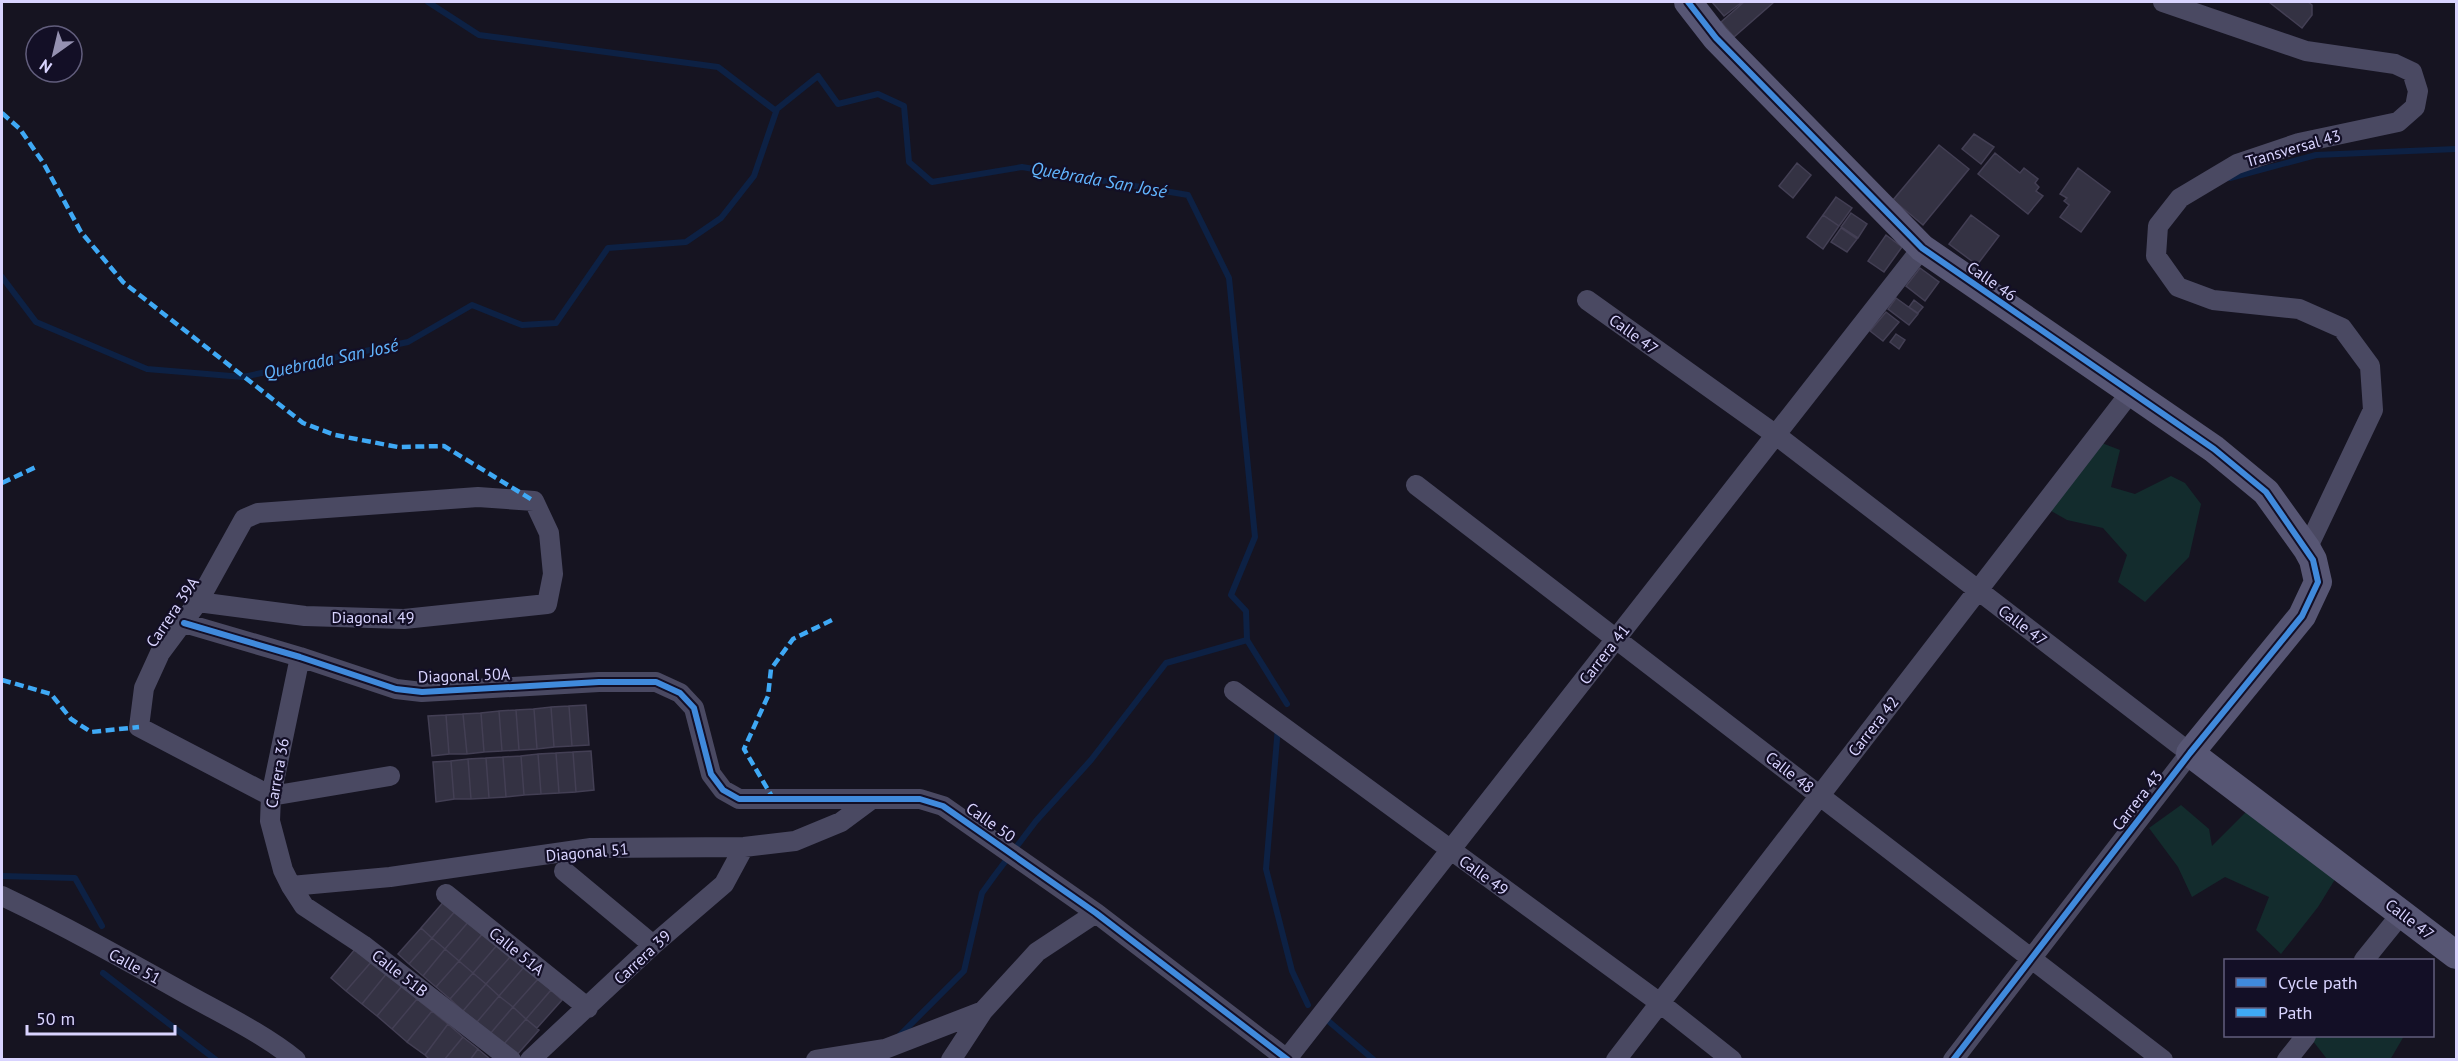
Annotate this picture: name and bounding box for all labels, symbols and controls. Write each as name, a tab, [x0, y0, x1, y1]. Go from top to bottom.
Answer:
north arrow	[24, 24, 84, 84]
text: N	[36, 55, 56, 78]
street label: Transversal 43	[2243, 125, 2343, 171]
water label: Quebrada San José	[1029, 156, 1169, 203]
street label: Calle 46	[1963, 257, 2021, 305]
street label: Calle 47	[1605, 309, 1663, 359]
water label: Quebrada San José	[261, 333, 401, 384]
street label: Carrera 39A	[141, 573, 203, 651]
street label: Calle 47	[1995, 600, 2051, 650]
street label: Diagonal 49	[332, 607, 414, 627]
street label: Carrera 41	[1574, 620, 1634, 688]
street label: Diagonal 50A	[418, 663, 511, 687]
street label: Carrera 42	[1843, 692, 1903, 760]
street label: Carrera 36	[261, 736, 293, 810]
street label: Calle 48	[1762, 747, 1818, 797]
street label: Carrera 43	[2107, 766, 2167, 834]
street label: Calle 50	[962, 798, 1020, 846]
street label: Diagonal 51	[545, 838, 629, 866]
street label: Calle 49	[1455, 850, 1513, 900]
street label: Calle 47	[2382, 894, 2438, 944]
street label: Calle 51A	[485, 923, 549, 980]
street label: Carrera 39	[609, 926, 675, 988]
street label: Calle 51	[106, 944, 164, 988]
street label: Calle 51B	[368, 945, 432, 1001]
legend	[2224, 959, 2434, 1037]
text: Cycle path	[2278, 971, 2358, 994]
scale bar	[27, 998, 176, 1036]
text: Path	[2278, 1001, 2312, 1024]
text: 50 m	[36, 1007, 75, 1030]

